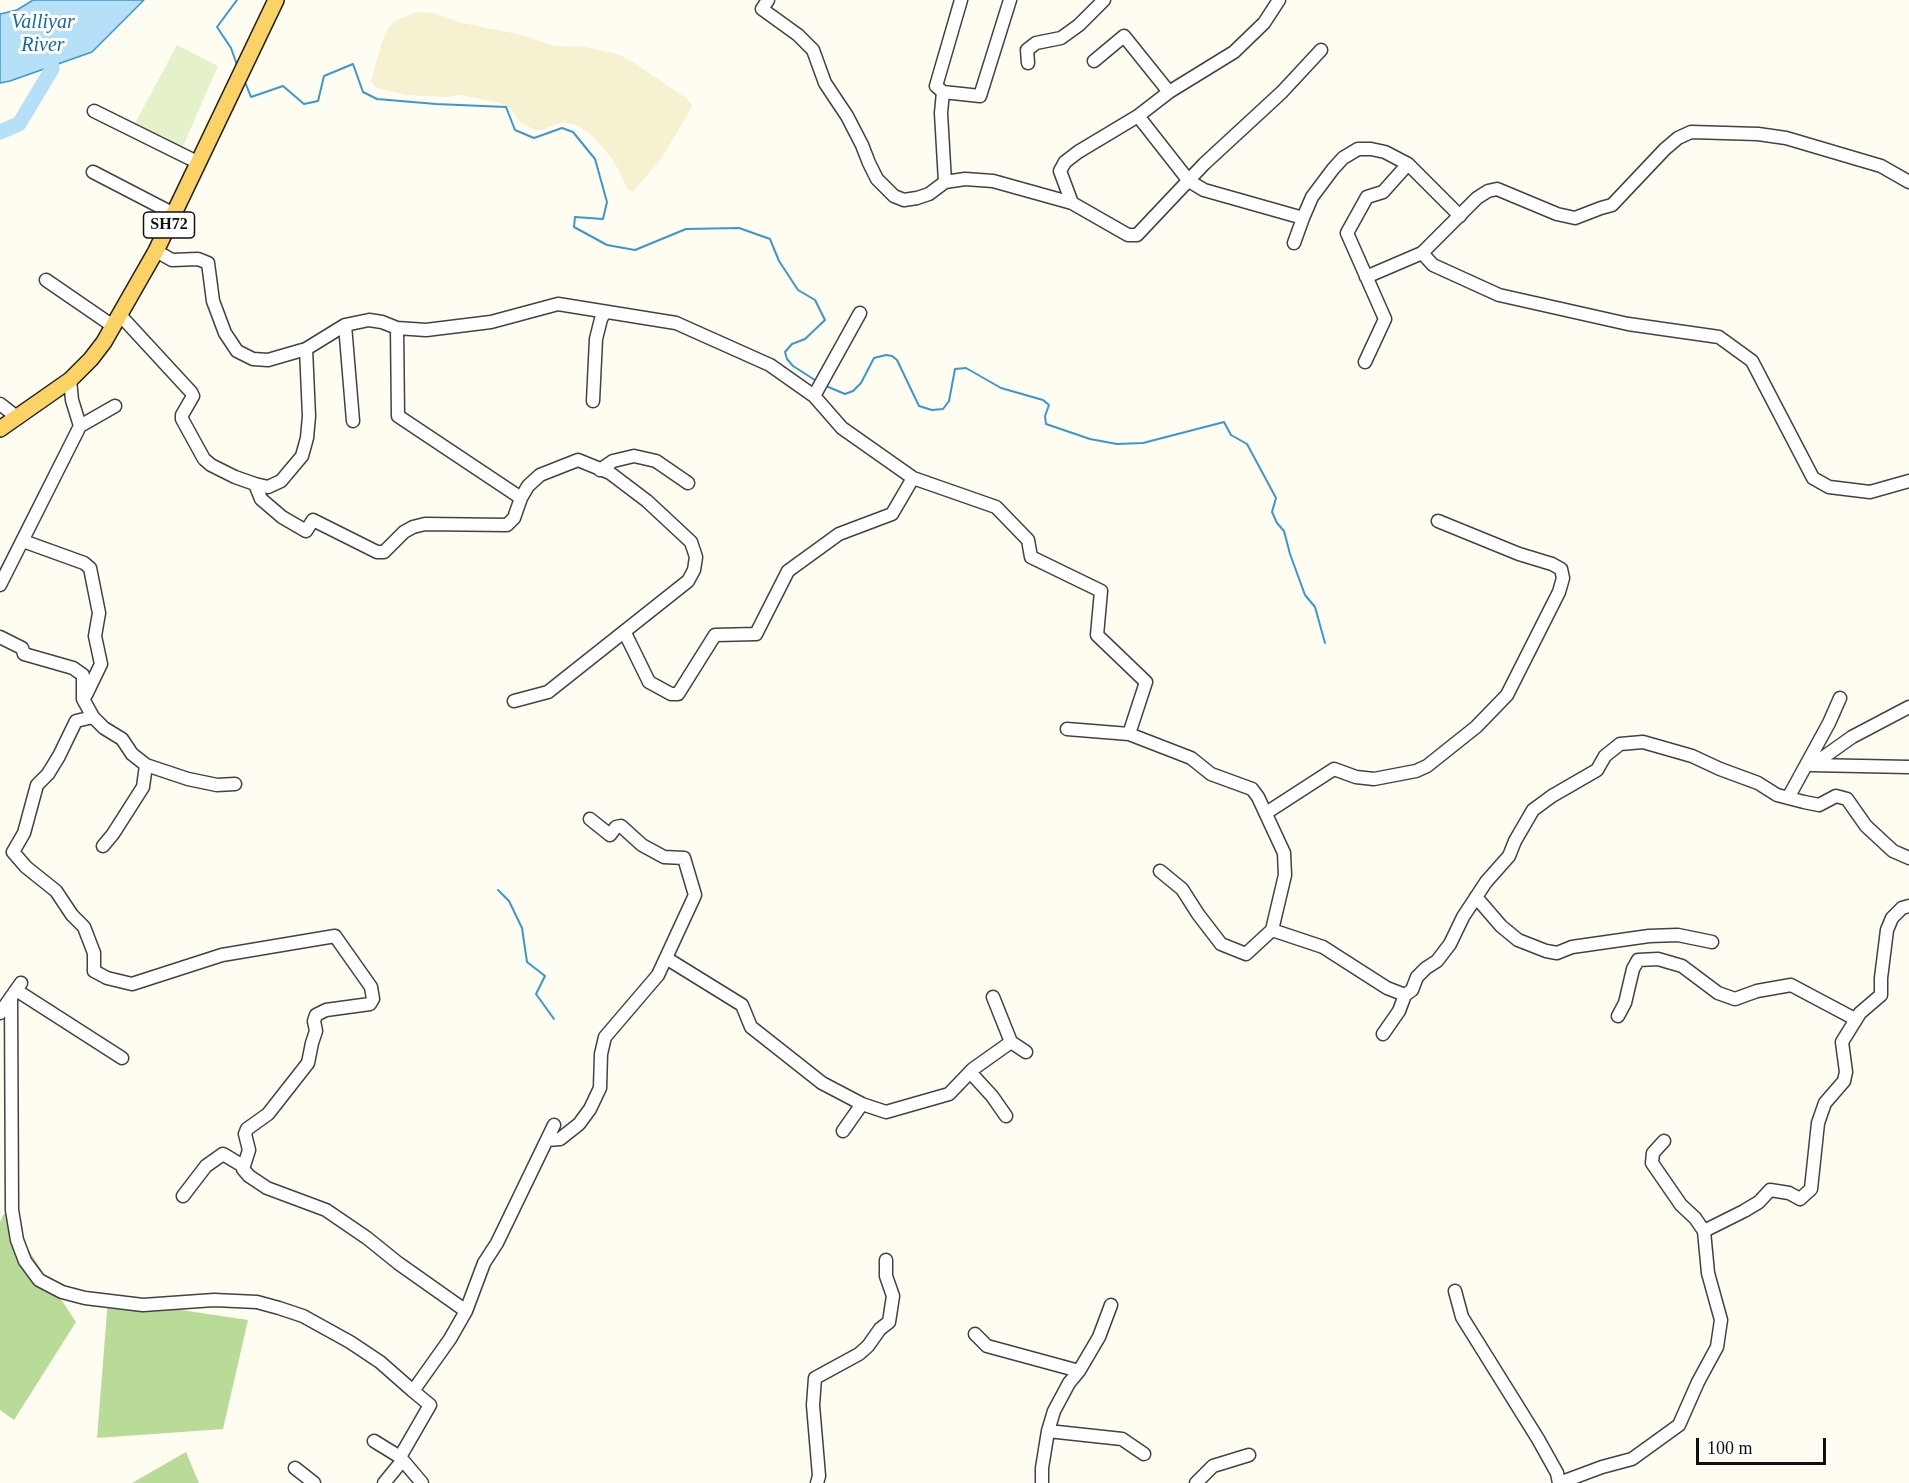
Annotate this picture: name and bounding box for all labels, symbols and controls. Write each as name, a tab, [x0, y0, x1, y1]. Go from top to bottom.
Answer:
water label: Valliyar River	[11, 11, 75, 58]
road number: SH72	[144, 212, 195, 238]
scale bar	[1699, 1426, 1830, 1464]
text: 100 m	[1707, 1438, 1753, 1458]

